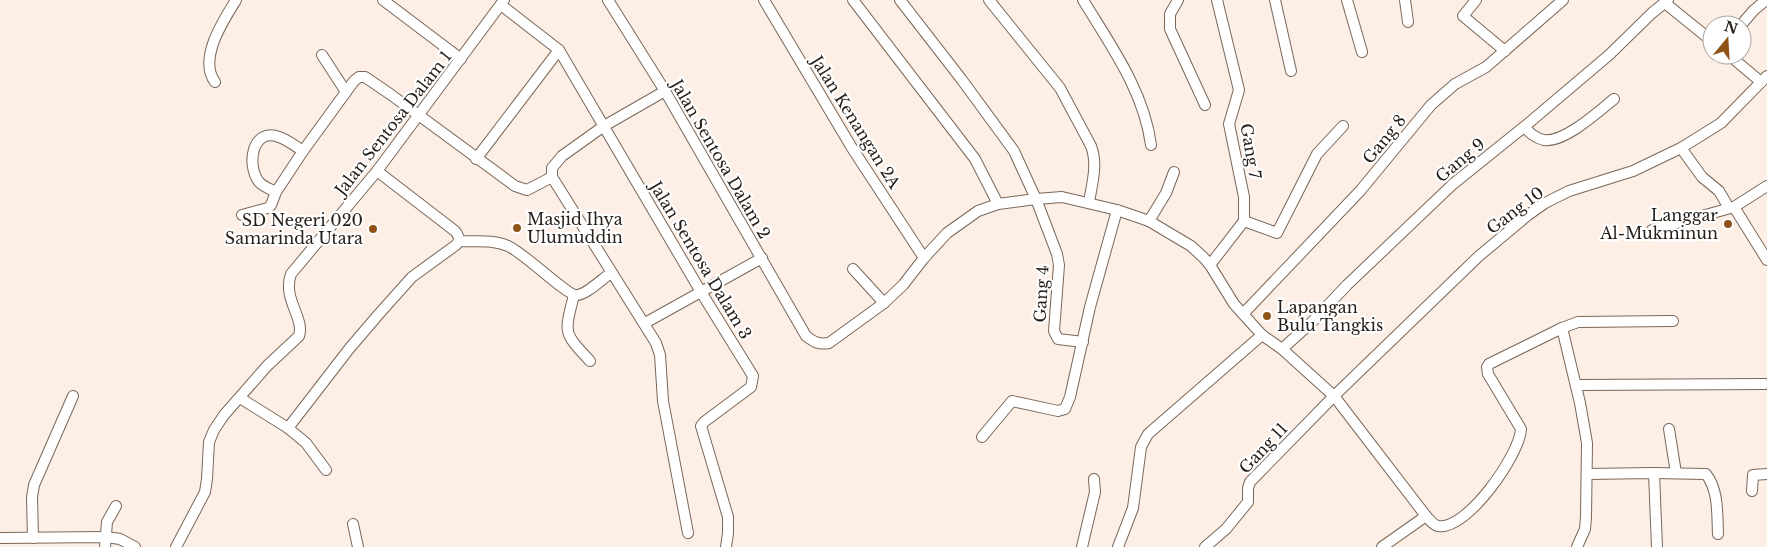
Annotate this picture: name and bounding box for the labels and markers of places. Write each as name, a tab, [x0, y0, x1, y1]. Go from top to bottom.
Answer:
place label: Langgar Al-Mukminun	[1599, 205, 1718, 243]
place label: Masjid Ihya Ulumuddin	[527, 209, 623, 247]
place label: SD Negeri 020 Samarinda Utara	[225, 210, 363, 248]
marker: Langgar Al-Mukminun	[1722, 218, 1734, 230]
marker: Masjid Ihya Ulumuddin	[511, 222, 523, 234]
marker: SD Negeri 020 Samarinda Utara	[367, 223, 379, 235]
place label: Lapangan Bulu Tangkis	[1277, 297, 1383, 335]
marker: Lapangan Bulu Tangkis	[1261, 310, 1273, 322]

